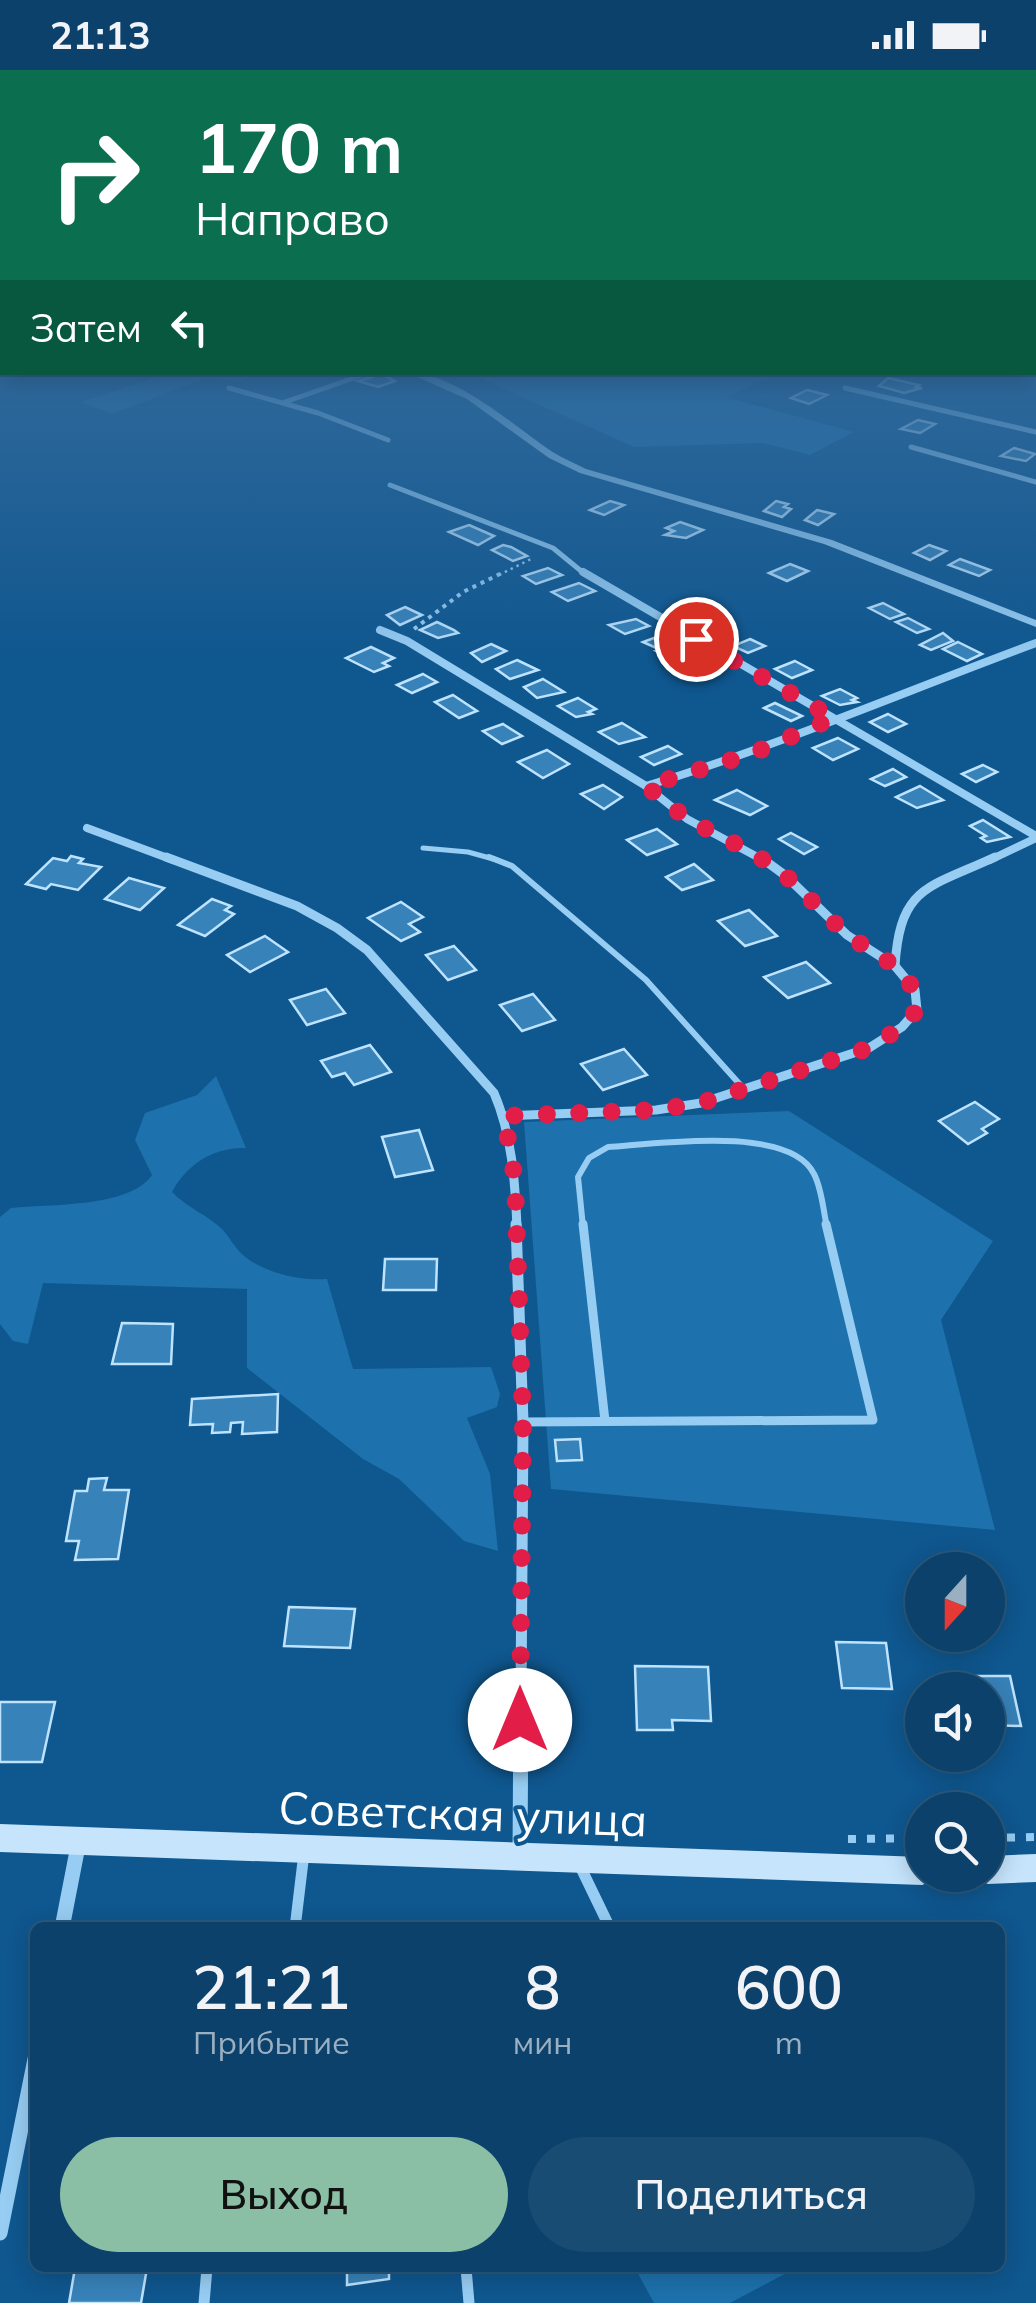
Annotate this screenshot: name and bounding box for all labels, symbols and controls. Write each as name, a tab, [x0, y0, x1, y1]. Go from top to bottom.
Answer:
text: 21:13	[50, 11, 151, 59]
text: 170 m	[195, 103, 403, 191]
icon: right	[30, 110, 160, 240]
text: Направо	[195, 190, 390, 246]
icon: left	[162, 300, 217, 355]
text: Затем	[30, 304, 142, 352]
pin	[654, 597, 739, 682]
icon: arrive	[669, 612, 724, 667]
north arrow	[905, 1552, 1005, 1652]
map controls	[905, 1552, 1005, 1892]
position arrow	[468, 1668, 572, 1772]
button: sound	[905, 1672, 1005, 1772]
street label: Советская улица	[278, 1779, 648, 1847]
button: search	[905, 1792, 1005, 1892]
text: 21:21	[192, 1949, 350, 2024]
text: 8	[525, 1949, 561, 2024]
text: 600	[735, 1949, 843, 2024]
text: Прибытие	[193, 2022, 350, 2062]
text: мин	[513, 2022, 572, 2062]
text: m	[775, 2022, 803, 2062]
button: Выход	[60, 2137, 508, 2252]
button: Поделиться	[528, 2137, 975, 2252]

